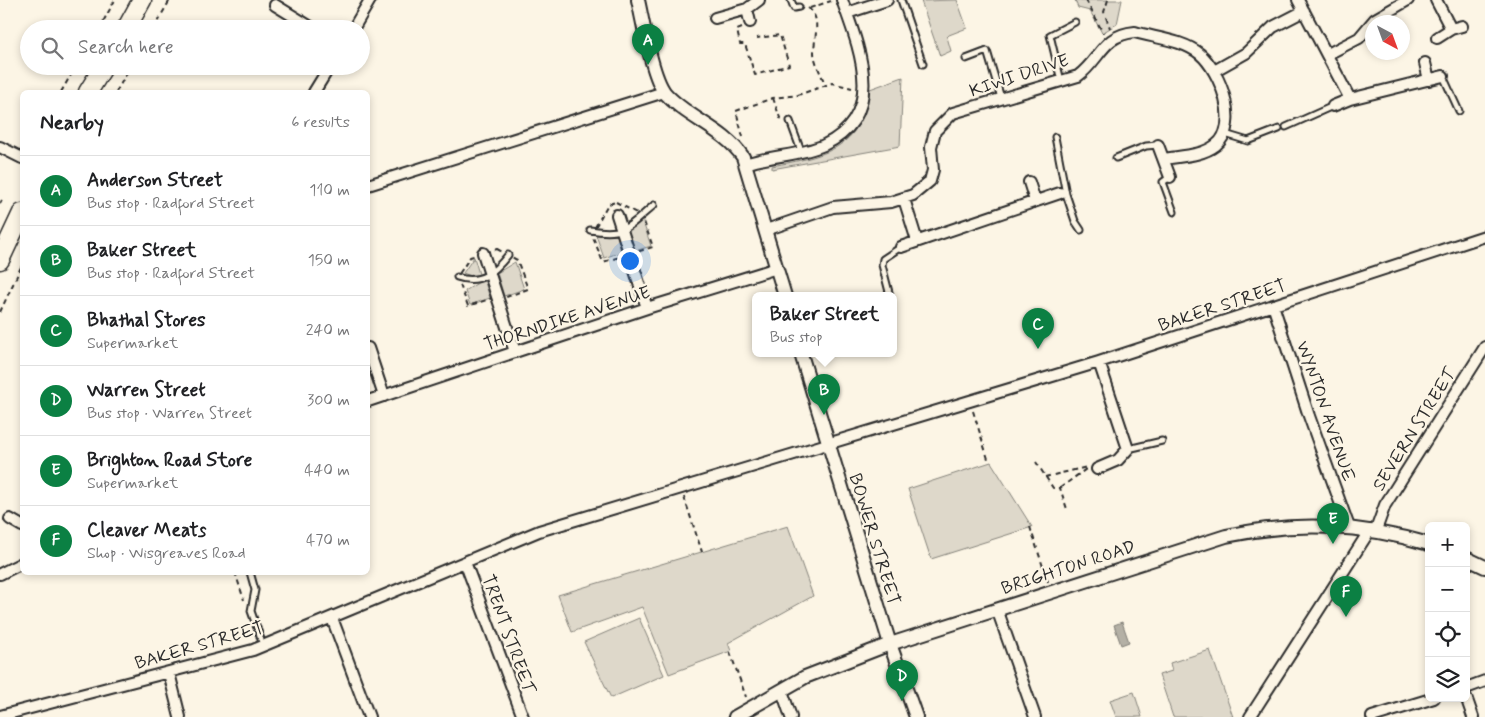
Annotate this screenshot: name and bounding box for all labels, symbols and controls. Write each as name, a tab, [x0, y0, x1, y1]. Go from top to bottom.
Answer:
north arrow	[1365, 15, 1410, 60]
search box	[20, 20, 370, 75]
pin: A	[632, 24, 664, 65]
icon: search	[38, 34, 66, 62]
text: Search here	[78, 35, 174, 60]
street label: KIWI DRIVE	[966, 49, 1072, 103]
text: Nearby	[40, 109, 104, 137]
text: 6 results	[291, 112, 350, 133]
text: Anderson Street	[87, 168, 223, 193]
text: A	[51, 180, 61, 201]
text: 110 m	[309, 180, 350, 201]
text: Bus stop · Radford Street	[87, 193, 255, 214]
text: Baker Street	[87, 238, 196, 263]
your location	[617, 248, 643, 274]
text: B	[51, 250, 61, 271]
text: 150 m	[308, 250, 350, 271]
text: Bus stop · Radford Street	[87, 263, 255, 284]
street label: BAKER STREET	[1155, 274, 1289, 338]
street label: THORNDIKE AVENUE	[481, 281, 654, 357]
popup	[752, 292, 897, 357]
text: Baker Street	[770, 302, 879, 327]
text: Bhathal Stores	[87, 308, 206, 333]
pin: C	[1022, 308, 1054, 349]
text: C	[50, 320, 62, 341]
text: 240 m	[306, 320, 350, 341]
text: Bus stop	[770, 327, 823, 348]
text: Supermarket	[87, 333, 178, 354]
street label: WYNTON AVENUE	[1290, 338, 1360, 485]
street label: SEVERN STREET	[1367, 363, 1463, 496]
pin: B	[808, 374, 840, 415]
text: Warren Street	[87, 378, 206, 403]
text: D	[50, 390, 62, 411]
text: 300 m	[307, 390, 350, 411]
text: Bus stop · Warren Street	[87, 403, 252, 424]
text: Brighton Road Store	[87, 448, 252, 473]
text: E	[51, 460, 61, 481]
text: 440 m	[304, 460, 350, 481]
street label: BOWER STREET	[843, 471, 905, 608]
text: Supermarket	[87, 473, 178, 494]
pin: E	[1317, 503, 1349, 544]
text: Cleaver Meats	[87, 518, 206, 543]
map controls	[1425, 522, 1470, 702]
button: +	[1425, 522, 1470, 567]
text: F	[52, 530, 60, 551]
text: 470 m	[306, 530, 350, 551]
street label: BRIGHTON ROAD	[998, 535, 1138, 601]
text: Shop · Wisgreaves Road	[87, 543, 246, 564]
button: −	[1425, 567, 1470, 612]
street label: TRENT STREET	[475, 571, 541, 698]
pin: F	[1330, 576, 1362, 617]
button: locate	[1425, 612, 1470, 657]
street label: BAKER STREET	[132, 616, 267, 676]
button: layers	[1425, 657, 1470, 702]
pin: D	[886, 660, 918, 701]

